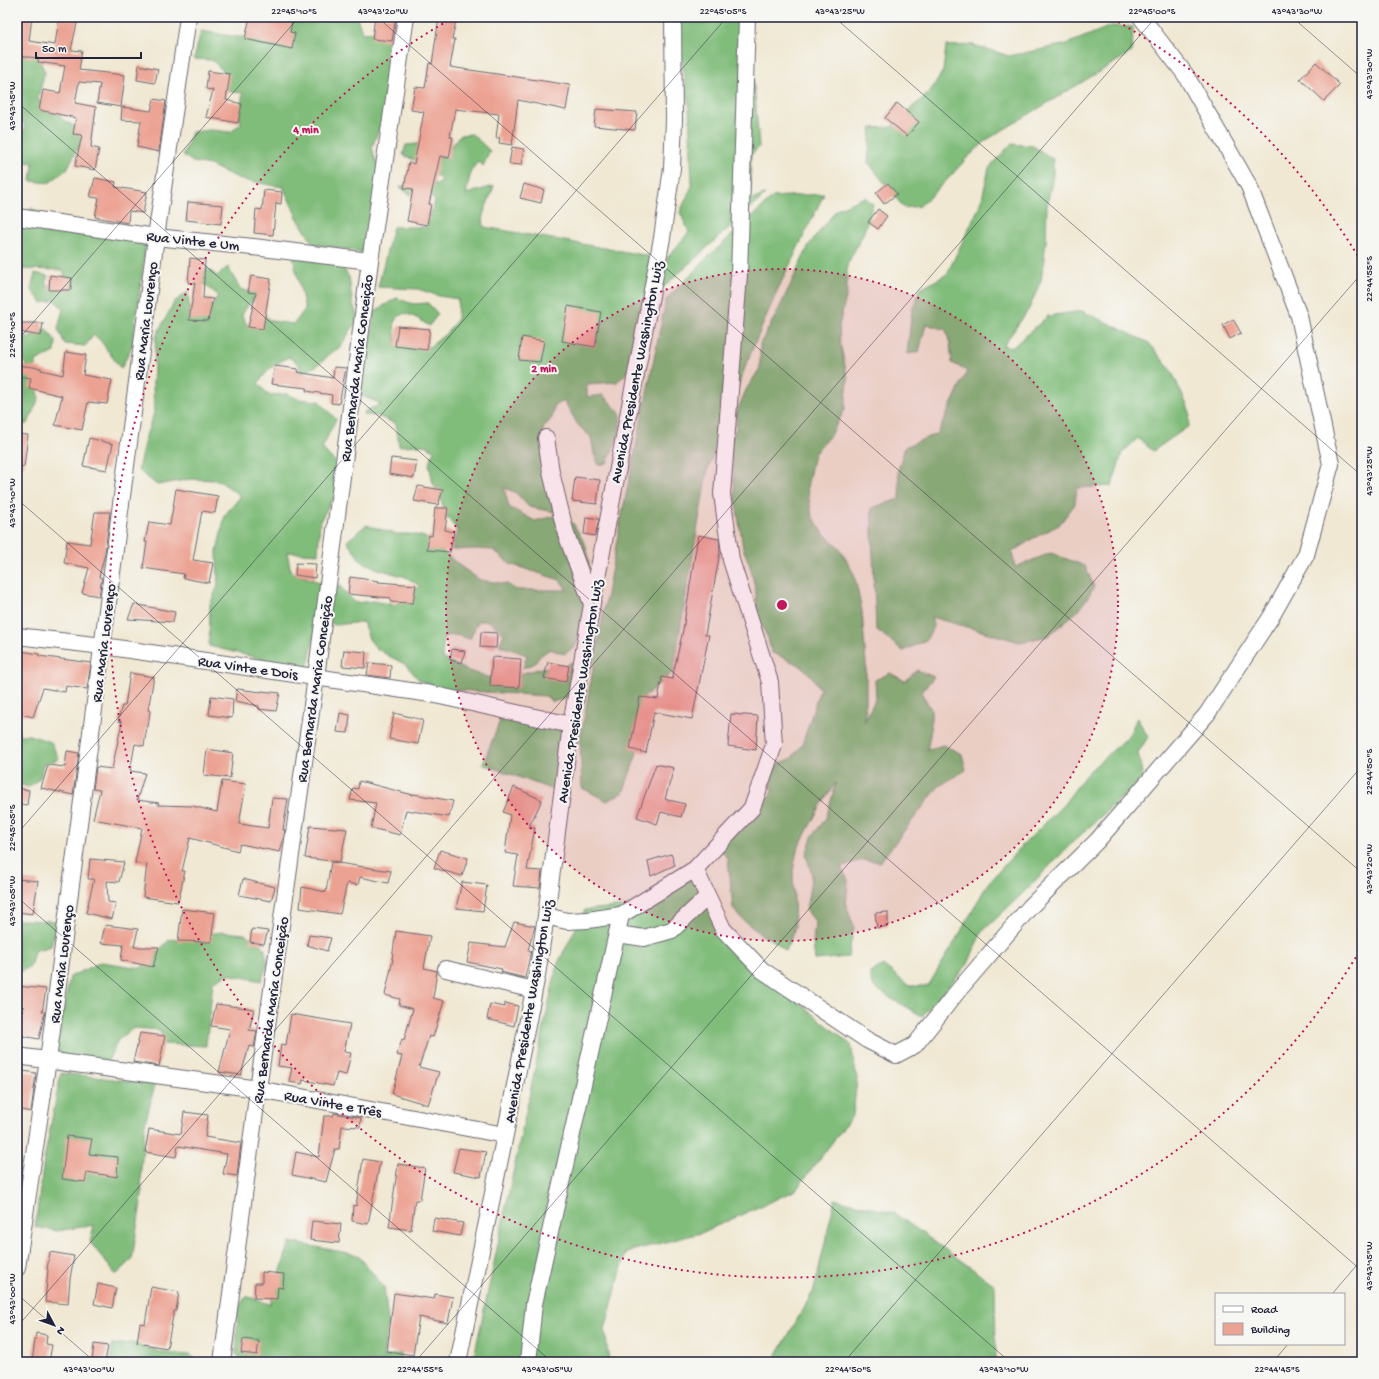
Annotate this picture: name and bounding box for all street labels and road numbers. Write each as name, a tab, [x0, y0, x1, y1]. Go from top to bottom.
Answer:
street label: Rua Vinte e Um	[145, 228, 241, 256]
street label: Avenida Presidente Washington Luiz	[608, 259, 668, 485]
street label: Rua Maria Lourenço	[131, 261, 163, 382]
street label: Rua Bernarda Maria Conceição	[338, 273, 378, 463]
street label: Avenida Presidente Washington Luiz	[554, 578, 608, 804]
street label: Rua Maria Lourenço	[89, 583, 121, 704]
street label: Rua Bernarda Maria Conceição	[294, 595, 338, 784]
street label: Rua Vinte e Dois	[197, 653, 299, 685]
street label: Avenida Presidente Washington Luiz	[501, 898, 559, 1124]
street label: Rua Maria Lourenço	[47, 904, 79, 1025]
street label: Rua Bernarda Maria Conceição	[250, 916, 294, 1105]
street label: Rua Vinte e Três	[283, 1088, 383, 1122]

